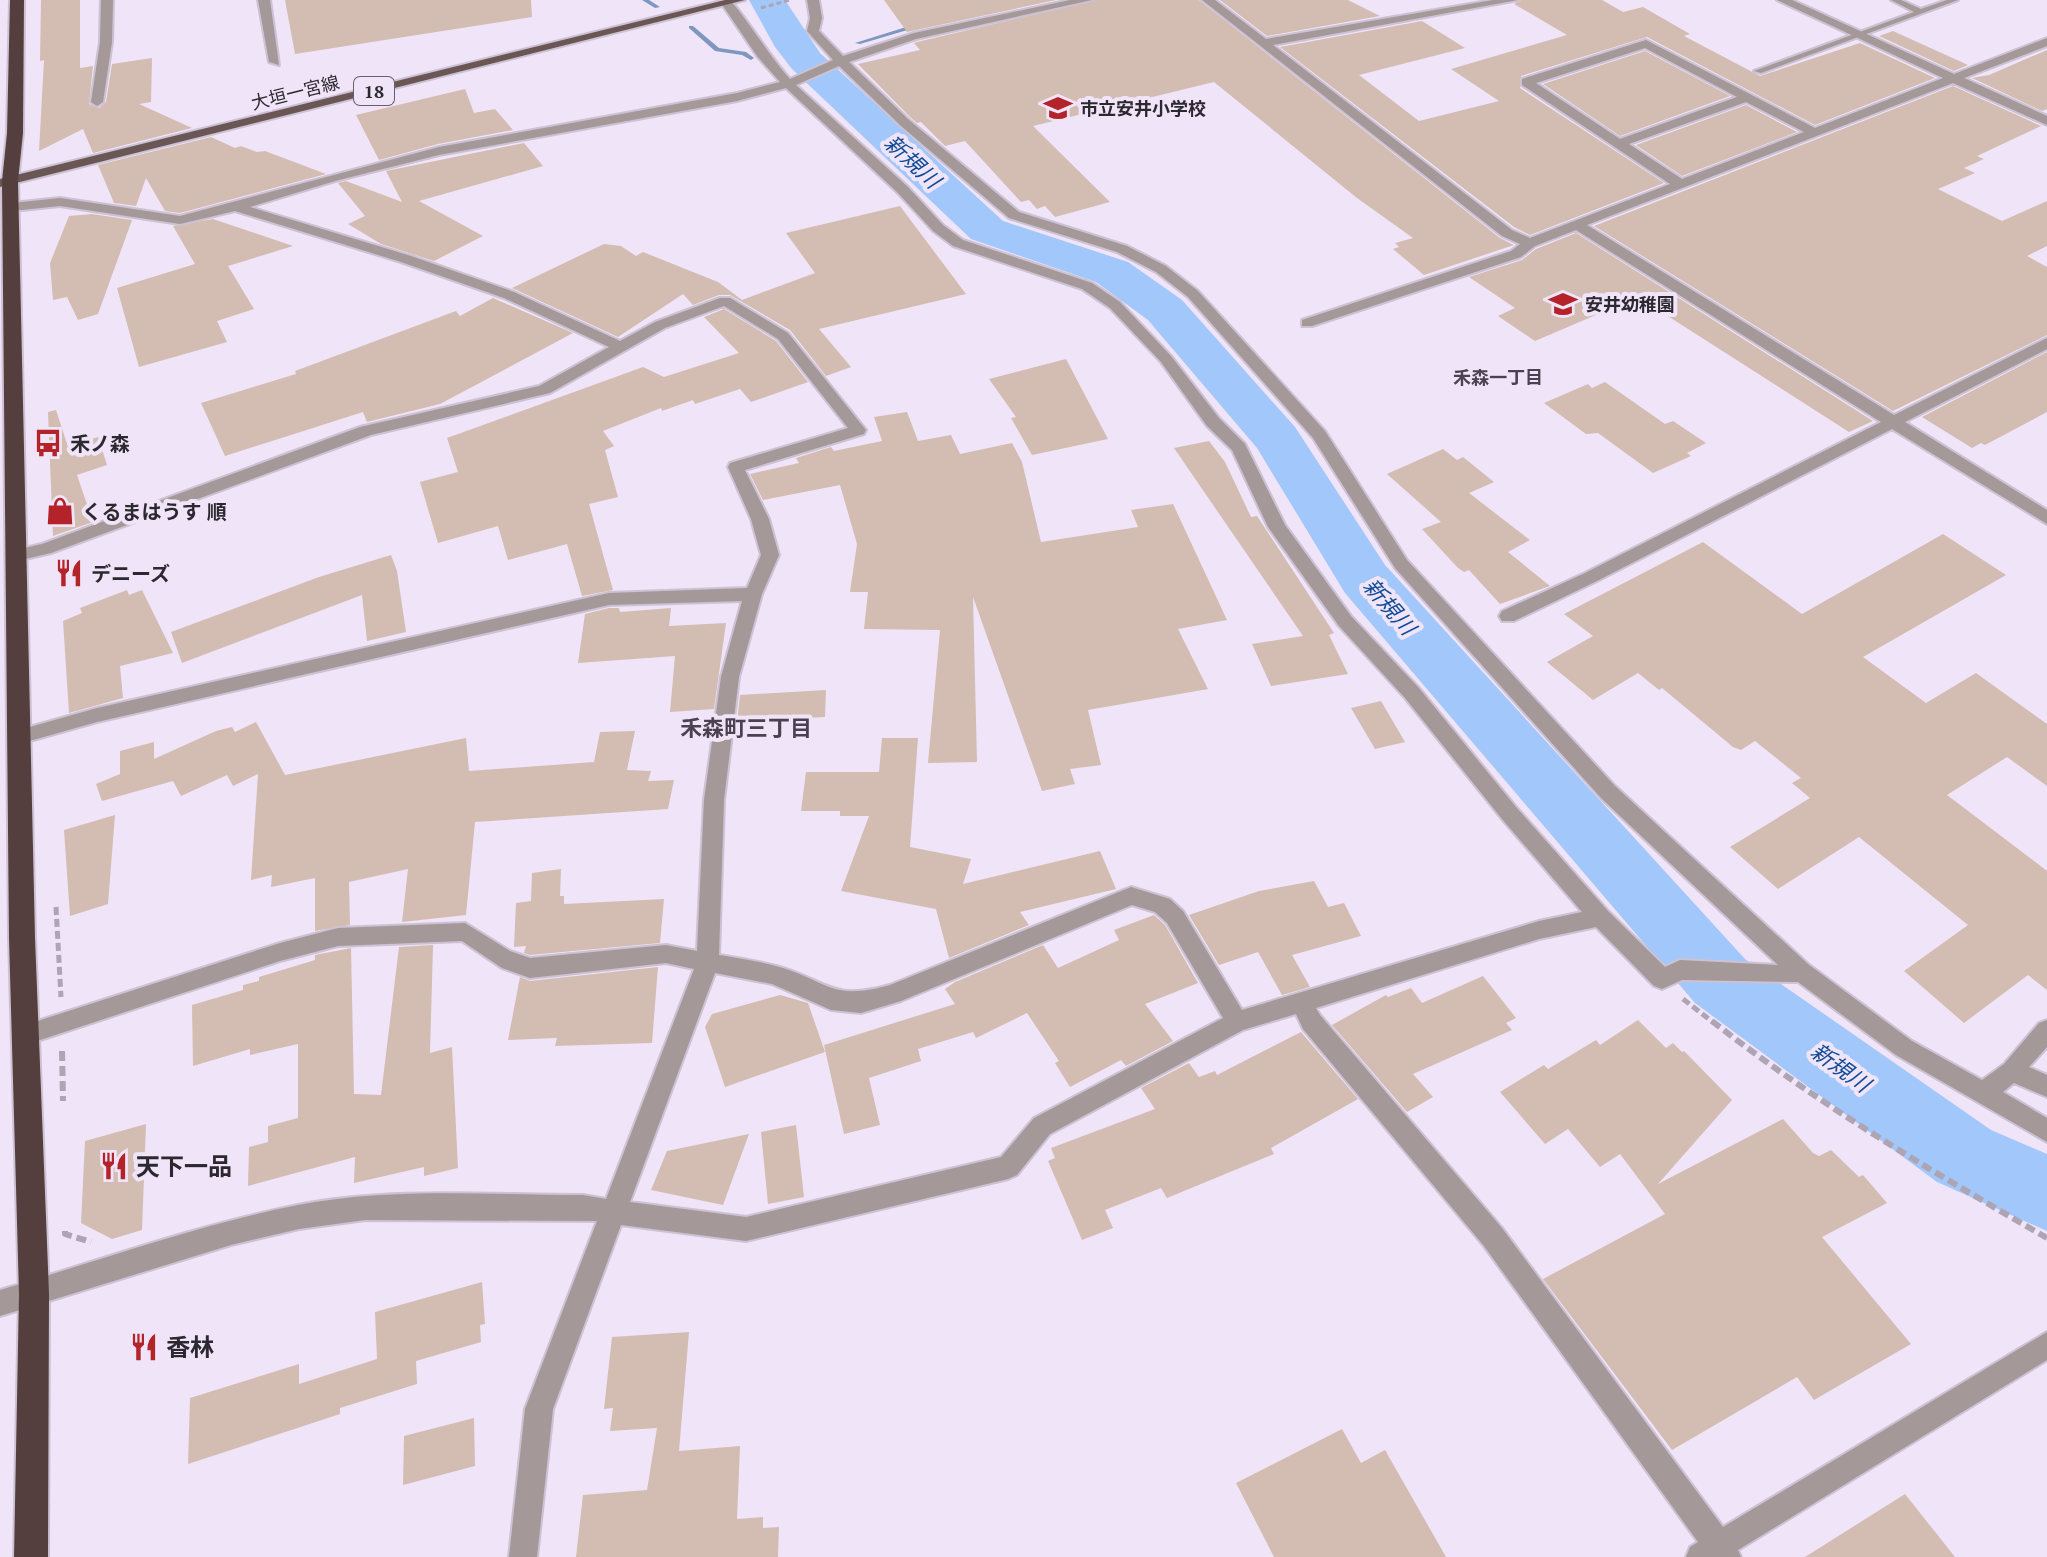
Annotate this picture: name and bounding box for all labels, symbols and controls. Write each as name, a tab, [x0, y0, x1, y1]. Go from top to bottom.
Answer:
street label: 大垣一宮線	[248, 69, 342, 115]
road number: 18	[354, 77, 394, 105]
school or university icon: 市立安井小学校	[1043, 93, 1073, 123]
place label: 市立安井小学校	[1080, 96, 1206, 120]
water label: 新規川	[879, 128, 948, 195]
school or university icon: 安井幼稚園	[1548, 289, 1578, 319]
place label: 安井幼稚園	[1585, 292, 1675, 316]
district label: 禾森一丁目	[1453, 365, 1543, 389]
bus stop icon: 禾ノ森	[33, 428, 63, 458]
place label: 禾ノ森	[70, 430, 130, 457]
shop icon: くるまはうす 順	[45, 496, 75, 526]
place label: くるまはうす 順	[82, 498, 227, 525]
restaurant icon: デニーズ	[54, 558, 84, 588]
place label: デニーズ	[91, 560, 170, 587]
water label: 新規川	[1357, 572, 1424, 642]
district label: 禾森町三丁目	[680, 713, 812, 742]
water label: 新規川	[1806, 1036, 1878, 1099]
place label: 天下一品	[136, 1150, 232, 1182]
restaurant icon: 天下一品	[99, 1151, 129, 1181]
place label: 香林	[166, 1331, 214, 1363]
restaurant icon: 香林	[129, 1332, 159, 1362]

